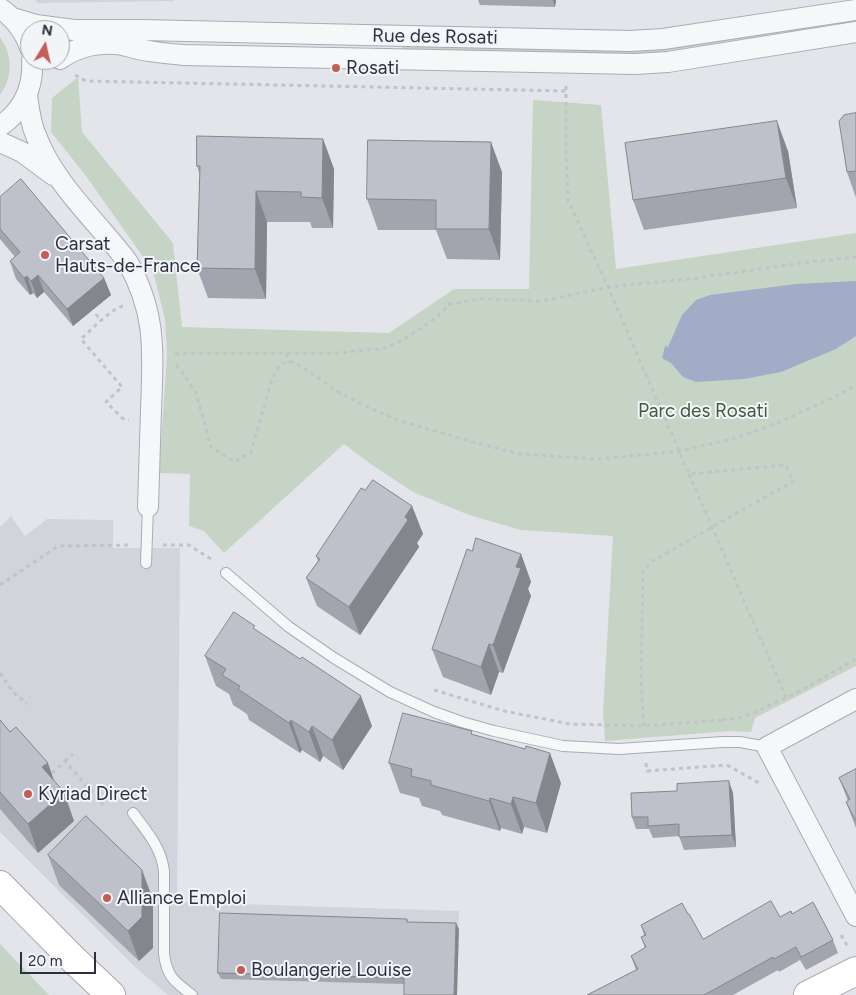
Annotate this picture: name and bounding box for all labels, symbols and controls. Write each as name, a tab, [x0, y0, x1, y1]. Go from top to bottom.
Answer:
north arrow	[20, 20, 70, 70]
text: N	[41, 21, 54, 40]
street label: Rue des Rosati	[372, 25, 498, 49]
place label: Rosati	[346, 57, 399, 79]
marker: Rosati	[330, 62, 342, 74]
place label: Carsat Hauts-de-France	[55, 233, 200, 277]
marker: Carsat Hauts-de-France	[39, 249, 51, 261]
park label: Parc des Rosati	[638, 400, 768, 422]
place label: Kyriad Direct	[38, 783, 148, 805]
marker: Kyriad Direct	[22, 788, 34, 800]
place label: Alliance Emploi	[117, 887, 247, 909]
marker: Alliance Emploi	[101, 892, 113, 904]
scale bar	[22, 942, 99, 974]
text: 20 m	[28, 952, 62, 970]
place label: Boulangerie Louise	[251, 959, 411, 981]
marker: Boulangerie Louise	[235, 964, 247, 976]

